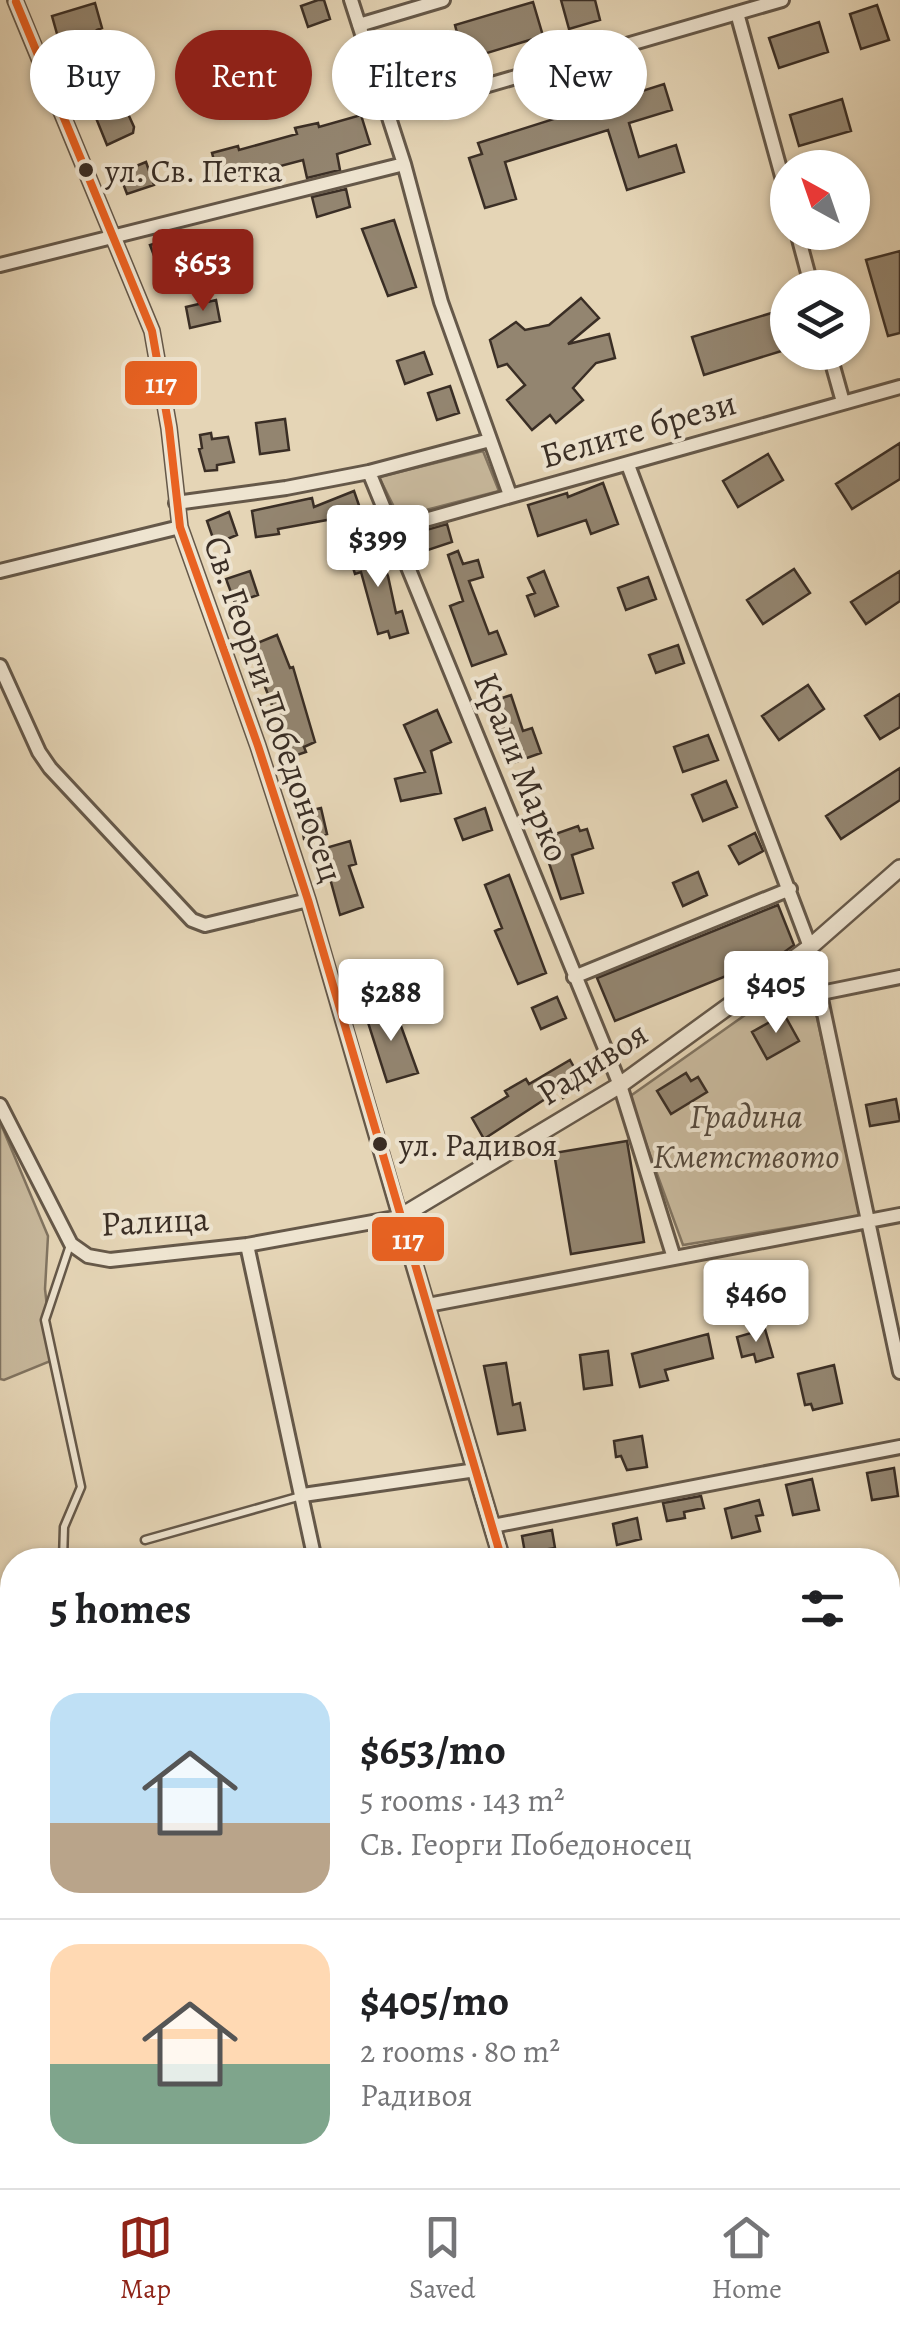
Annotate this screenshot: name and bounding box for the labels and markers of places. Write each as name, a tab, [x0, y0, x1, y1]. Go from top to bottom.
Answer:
place label: ул. Св. Петка	[104, 149, 283, 193]
marker: ул. Св. Петка	[76, 160, 96, 180]
pin: $653	[144, 229, 262, 314]
pin: $399	[319, 505, 437, 590]
pin: $405	[717, 951, 835, 1036]
pin: $288	[332, 959, 450, 1044]
place label: ул. Радивоя	[398, 1123, 557, 1167]
marker: ул. Радивоя	[370, 1134, 390, 1154]
pin: $460	[697, 1260, 815, 1345]

